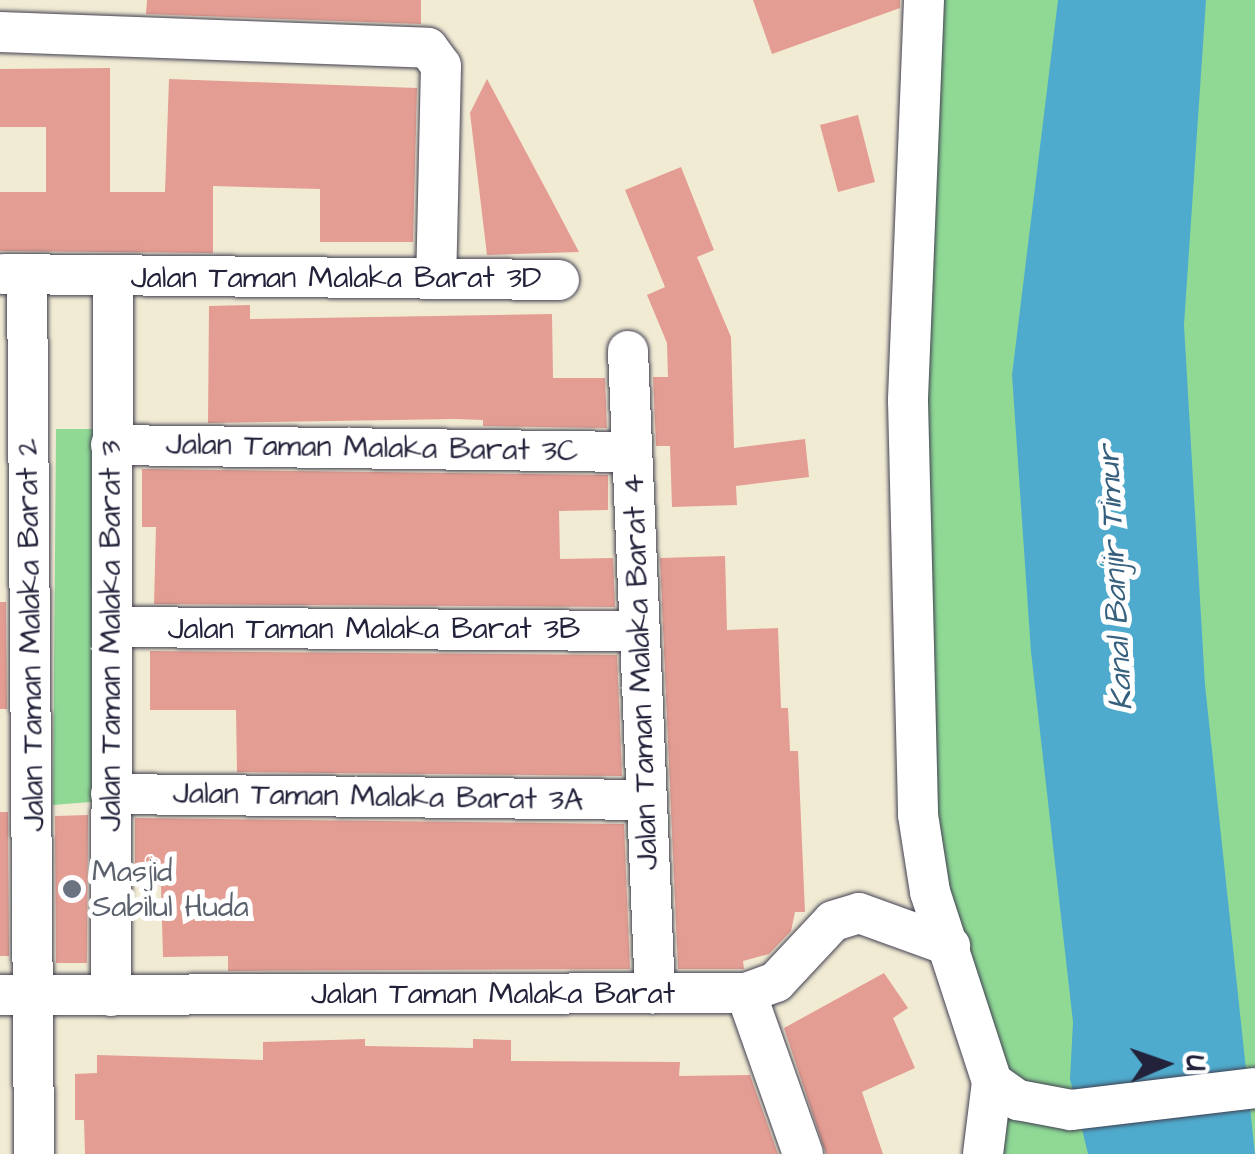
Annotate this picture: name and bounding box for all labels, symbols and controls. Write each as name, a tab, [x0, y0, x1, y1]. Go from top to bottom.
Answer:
street label: Jalan Taman Malaka Barat 3D	[131, 260, 541, 296]
street label: Jalan Taman Malaka Barat 3C	[165, 426, 579, 470]
street label: Jalan Taman Malaka Barat 2	[10, 438, 52, 832]
street label: Jalan Taman Malaka Barat 3	[93, 440, 129, 832]
water label: Kanal Banjir Timur	[1090, 444, 1142, 712]
street label: Jalan Taman Malaka Barat 4	[616, 473, 666, 871]
street label: Jalan Taman Malaka Barat 3B	[168, 611, 580, 647]
street label: Jalan Taman Malaka Barat 3A	[172, 775, 584, 819]
place label: Masjid Sabilul Huda	[92, 854, 249, 924]
marker: Masjid Sabilul Huda	[61, 878, 83, 900]
street label: Jalan Taman Malaka Barat	[311, 976, 675, 1012]
north arrow	[1115, 1014, 1215, 1114]
text: U	[1176, 1054, 1215, 1071]

